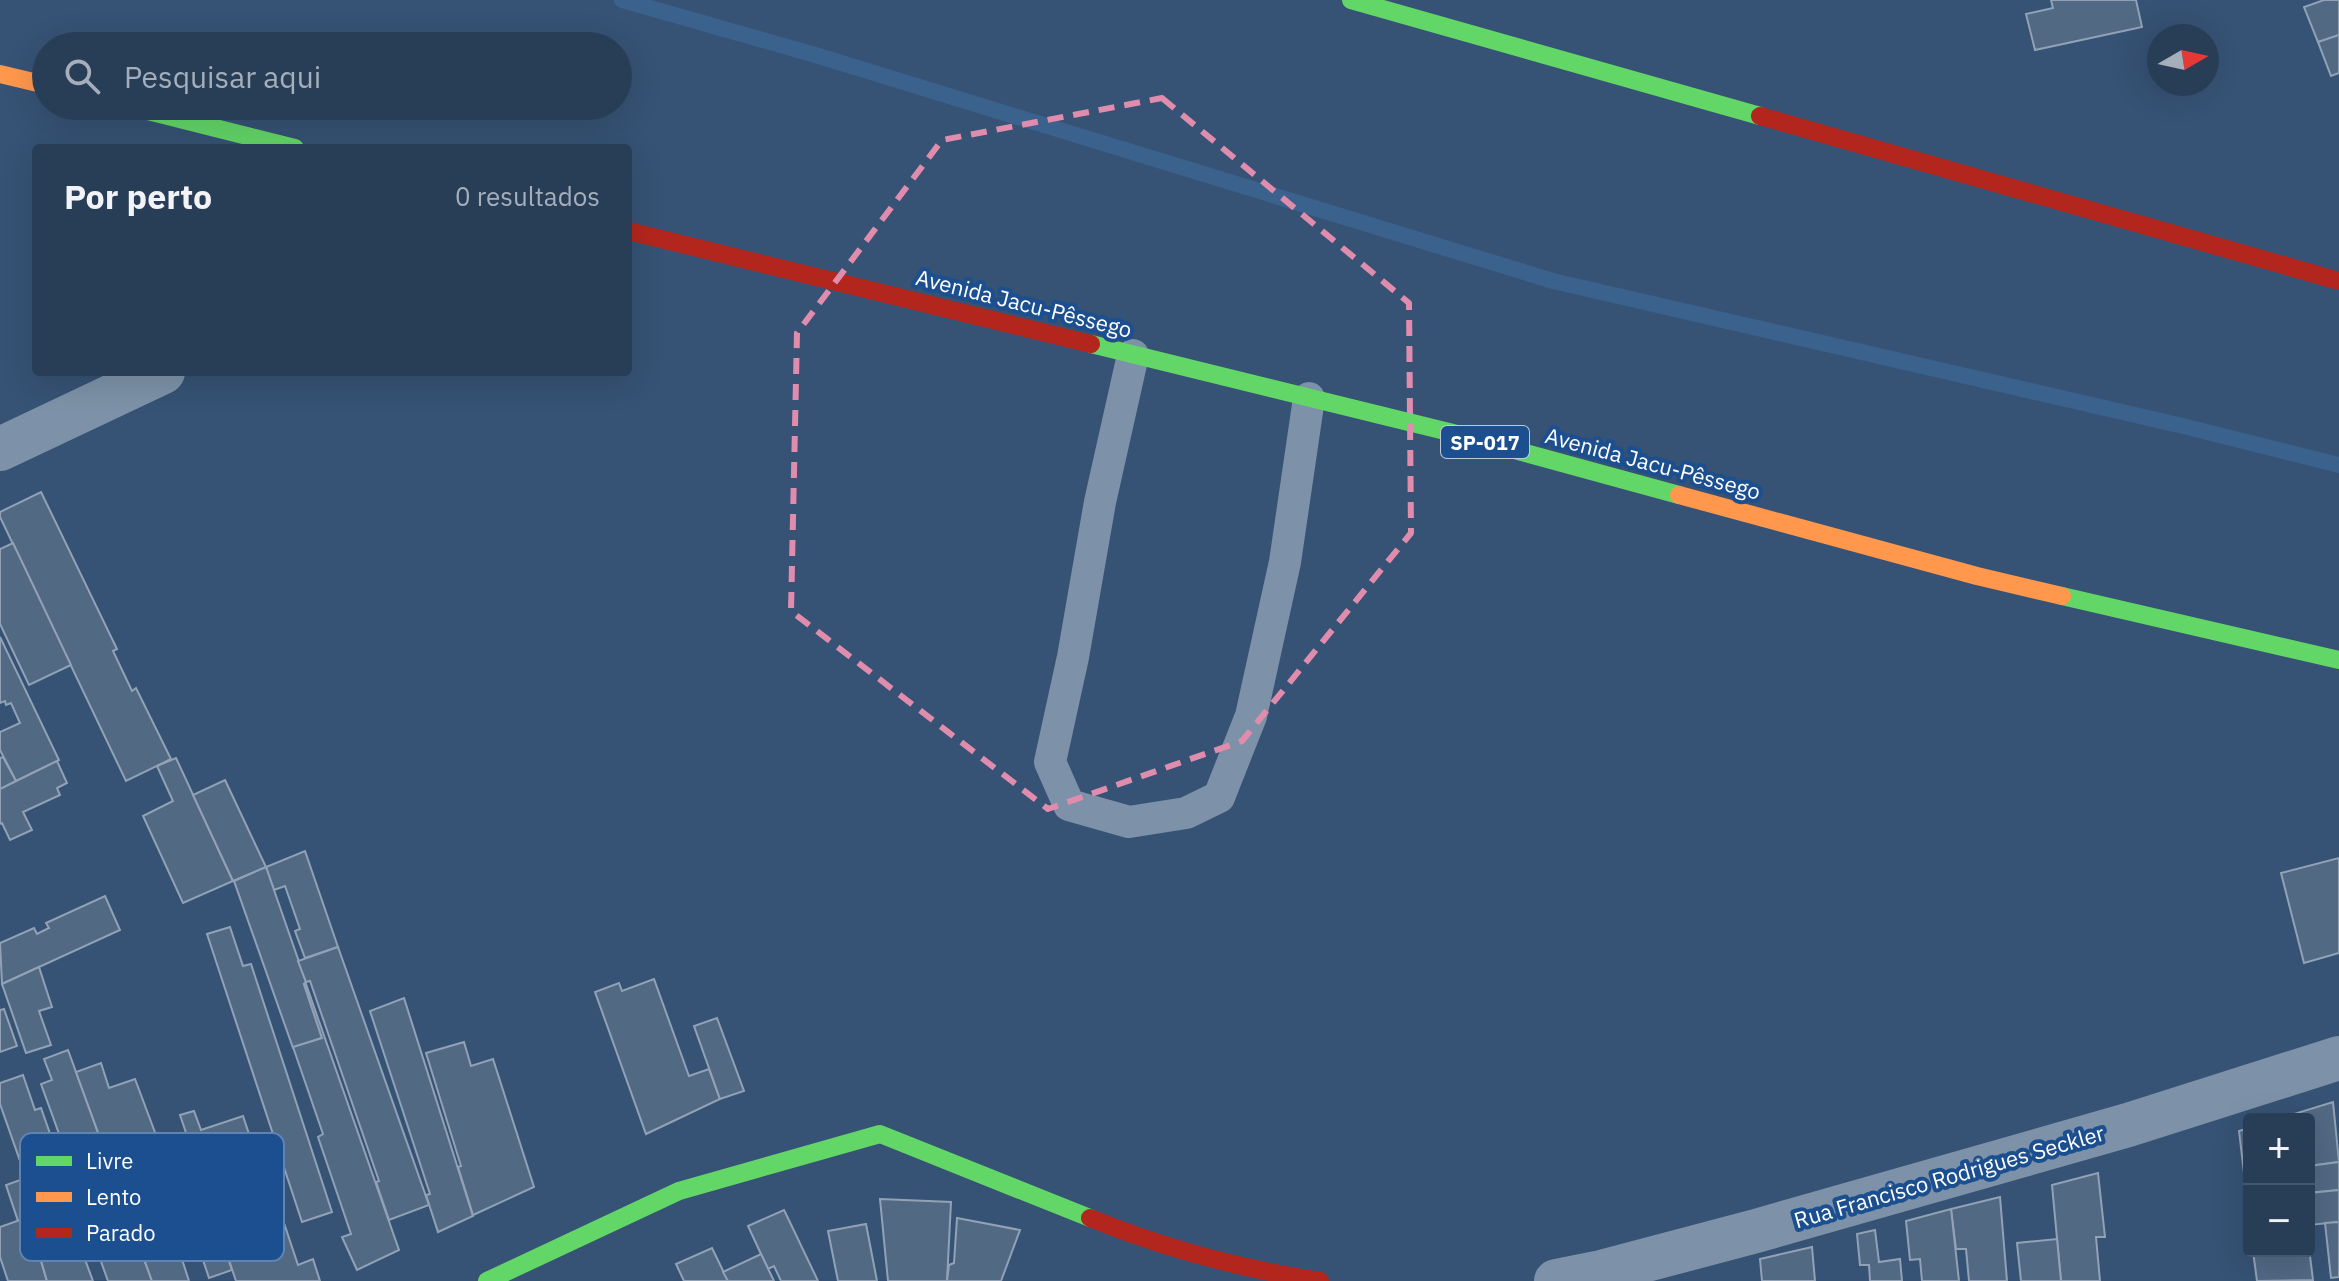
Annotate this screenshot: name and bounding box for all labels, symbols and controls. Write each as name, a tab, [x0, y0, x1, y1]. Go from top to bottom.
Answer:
north arrow	[2147, 24, 2219, 96]
search box	[32, 32, 632, 120]
icon: search	[60, 54, 104, 98]
text: Pesquisar aqui	[124, 57, 321, 96]
text: Por perto	[64, 174, 212, 218]
text: 0 resultados	[455, 179, 600, 213]
street label: Avenida Jacu-Pêssego	[913, 262, 1135, 344]
street label: Avenida Jacu-Pêssego	[1542, 420, 1764, 506]
road number: SP-017	[1441, 426, 1529, 458]
map controls	[2243, 1113, 2315, 1257]
button: +	[2243, 1113, 2315, 1185]
street label: Rua Francisco Rodrigues Seckler	[1791, 1118, 2107, 1234]
legend	[20, 1133, 284, 1261]
text: Livre	[86, 1146, 133, 1175]
text: Lento	[86, 1182, 141, 1211]
button: −	[2243, 1185, 2315, 1257]
text: Parado	[86, 1218, 156, 1247]

